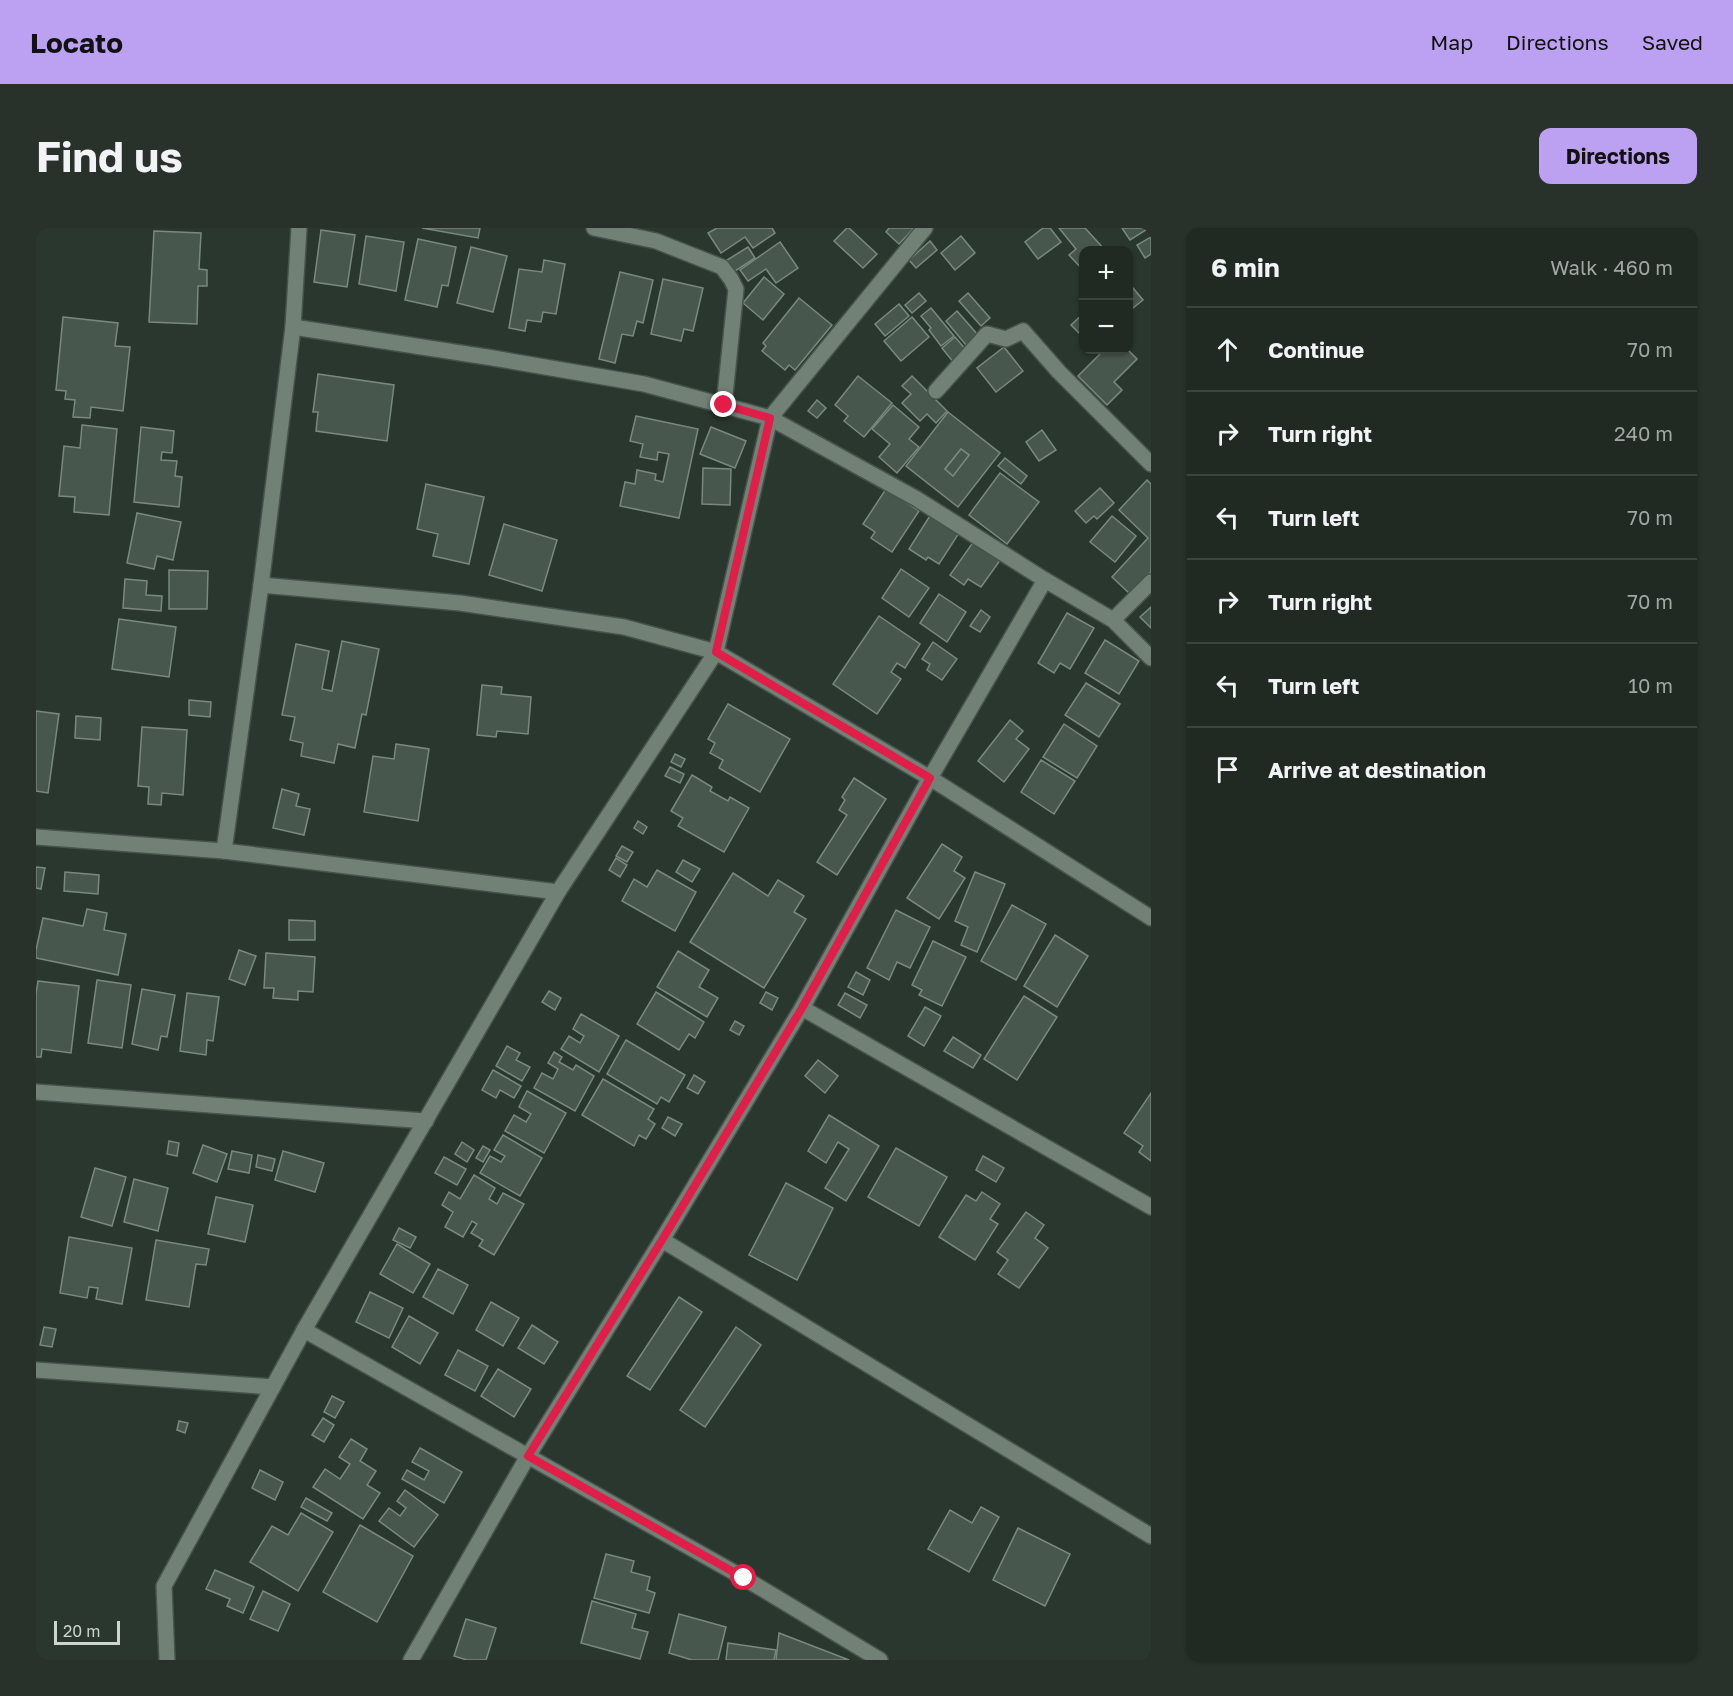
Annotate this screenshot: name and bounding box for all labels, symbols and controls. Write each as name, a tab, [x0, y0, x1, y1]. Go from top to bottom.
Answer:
text: Locato	[30, 26, 123, 59]
text: Map	[1430, 29, 1473, 55]
text: Directions	[1506, 29, 1609, 55]
text: Saved	[1642, 29, 1703, 55]
button: Directions	[1539, 128, 1697, 184]
text: Find us	[36, 131, 183, 181]
map controls	[1079, 246, 1133, 354]
button: +	[1079, 246, 1133, 300]
text: 6 min	[1211, 252, 1280, 283]
text: Walk · 460 m	[1550, 255, 1673, 279]
button: −	[1079, 300, 1133, 354]
icon: ahead	[1211, 333, 1244, 366]
text: Continue	[1268, 336, 1364, 363]
text: 70 m	[1627, 337, 1673, 361]
route end	[710, 391, 736, 417]
icon: right	[1211, 417, 1244, 450]
text: Turn right	[1268, 420, 1372, 447]
text: 240 m	[1614, 421, 1673, 445]
icon: left	[1211, 501, 1244, 534]
text: Turn left	[1268, 504, 1359, 531]
text: 70 m	[1627, 505, 1673, 529]
icon: right	[1211, 585, 1244, 618]
text: Turn right	[1268, 588, 1372, 615]
text: 70 m	[1627, 589, 1673, 613]
icon: left	[1211, 669, 1244, 702]
text: Turn left	[1268, 672, 1359, 699]
text: 10 m	[1628, 673, 1673, 697]
icon: arrive	[1211, 753, 1244, 786]
text: Arrive at destination	[1268, 756, 1486, 783]
route start	[730, 1564, 756, 1590]
scale bar	[54, 1618, 120, 1646]
text: 20 m	[63, 1621, 100, 1641]

